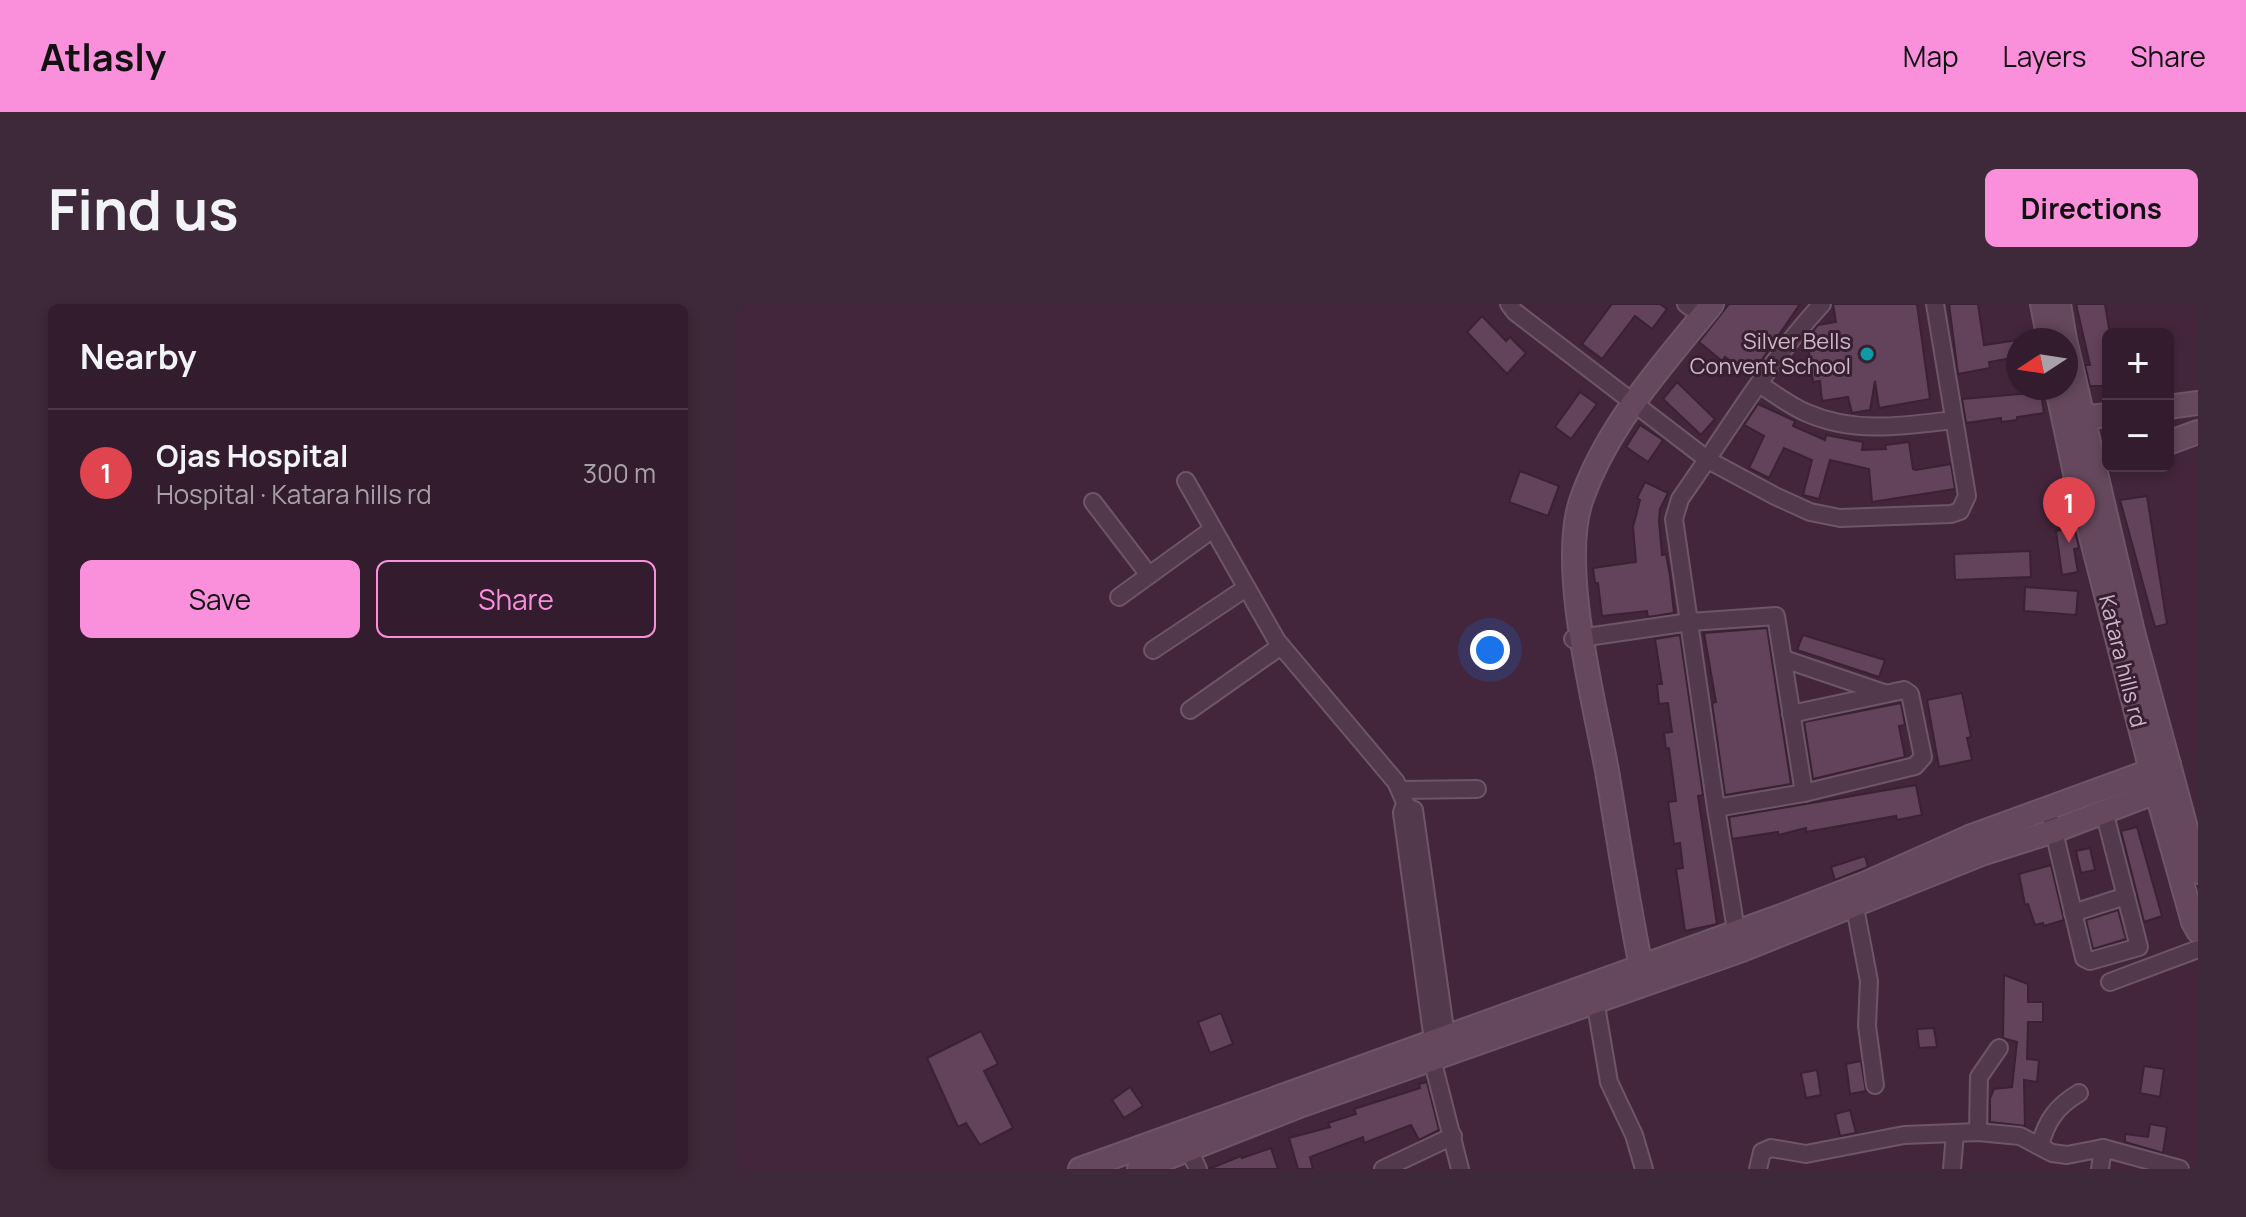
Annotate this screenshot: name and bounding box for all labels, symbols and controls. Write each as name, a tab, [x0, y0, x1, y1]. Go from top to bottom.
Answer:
text: Atlasly	[40, 30, 166, 82]
text: Map	[1903, 37, 1959, 75]
text: Layers	[2003, 37, 2086, 75]
text: Share	[2130, 37, 2206, 75]
button: Directions	[1985, 169, 2198, 247]
text: Find us	[48, 170, 239, 247]
place label: Silver Bells Convent School	[1690, 326, 1851, 381]
north arrow	[2006, 328, 2078, 400]
map controls	[2102, 328, 2174, 472]
button: +	[2102, 328, 2174, 400]
text: Nearby	[80, 333, 196, 379]
marker: Silver Bells Convent School	[1858, 345, 1876, 363]
button: −	[2102, 400, 2174, 472]
text: Ojas Hospital	[156, 435, 348, 476]
text: 1	[100, 455, 112, 491]
text: 300 m	[583, 455, 656, 491]
text: Hospital · Katara hills rd	[156, 476, 432, 512]
pin: 1	[2043, 477, 2095, 543]
button: Save	[80, 560, 360, 638]
button: Share	[376, 560, 656, 638]
street label: Katara hills rd	[2092, 592, 2154, 730]
your location	[1470, 630, 1510, 670]

